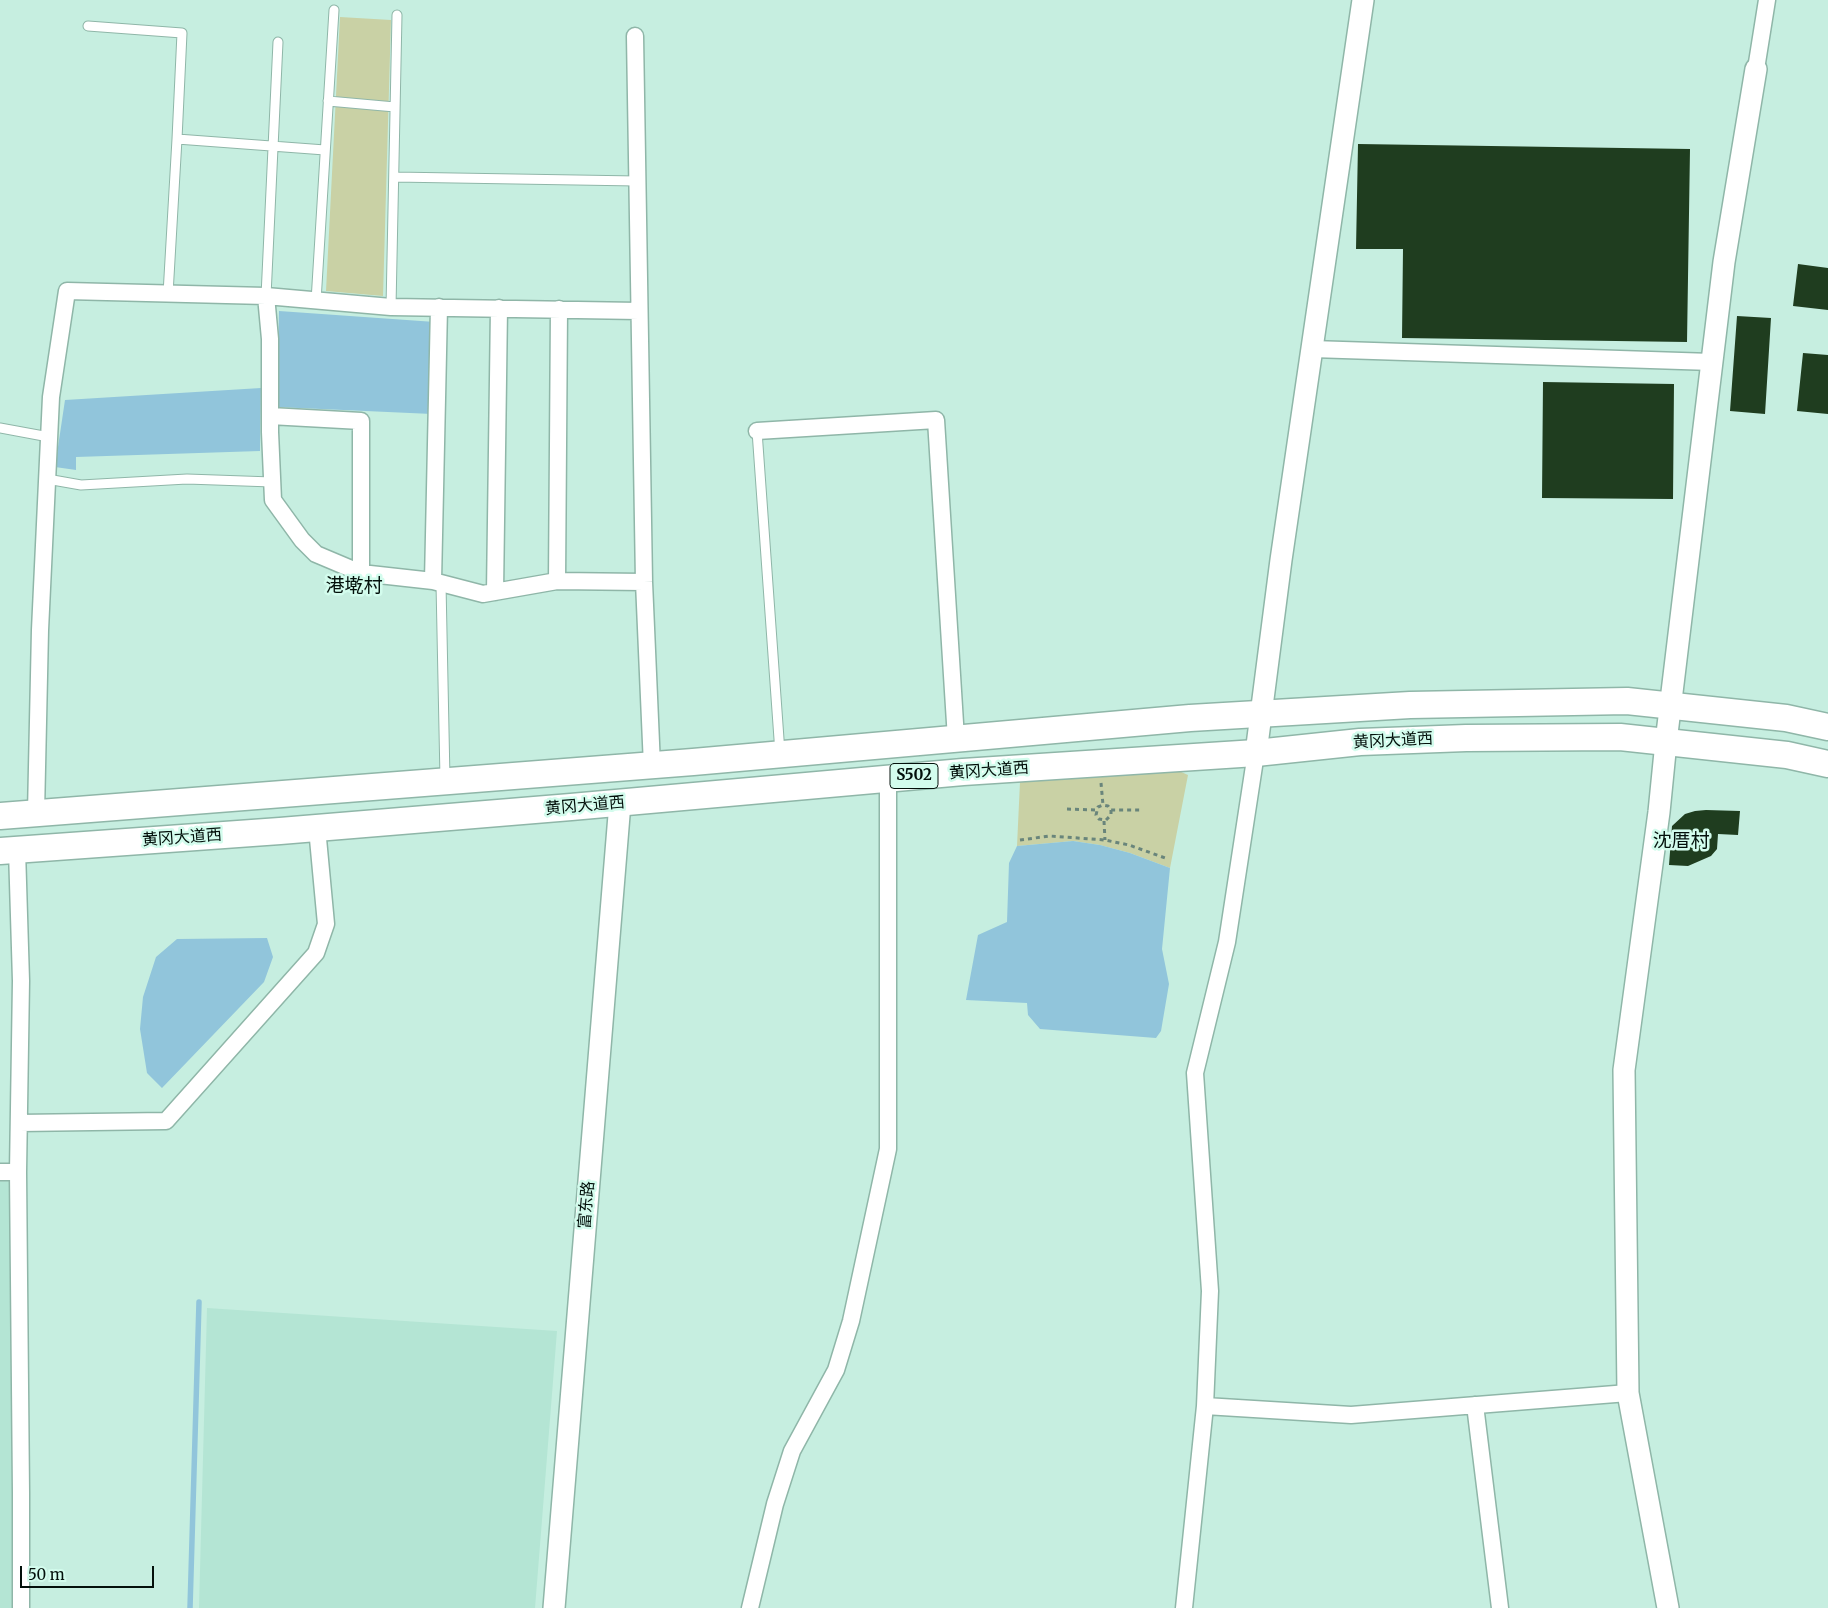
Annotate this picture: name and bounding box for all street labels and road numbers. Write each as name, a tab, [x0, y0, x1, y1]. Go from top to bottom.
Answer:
street label: 黄冈大道西	[1353, 729, 1433, 753]
street label: 黄冈大道西	[948, 759, 1030, 783]
road number: S502	[890, 764, 938, 788]
street label: 黄冈大道西	[544, 793, 626, 819]
street label: 黄冈大道西	[141, 826, 223, 850]
street label: 富东路	[575, 1180, 599, 1230]

